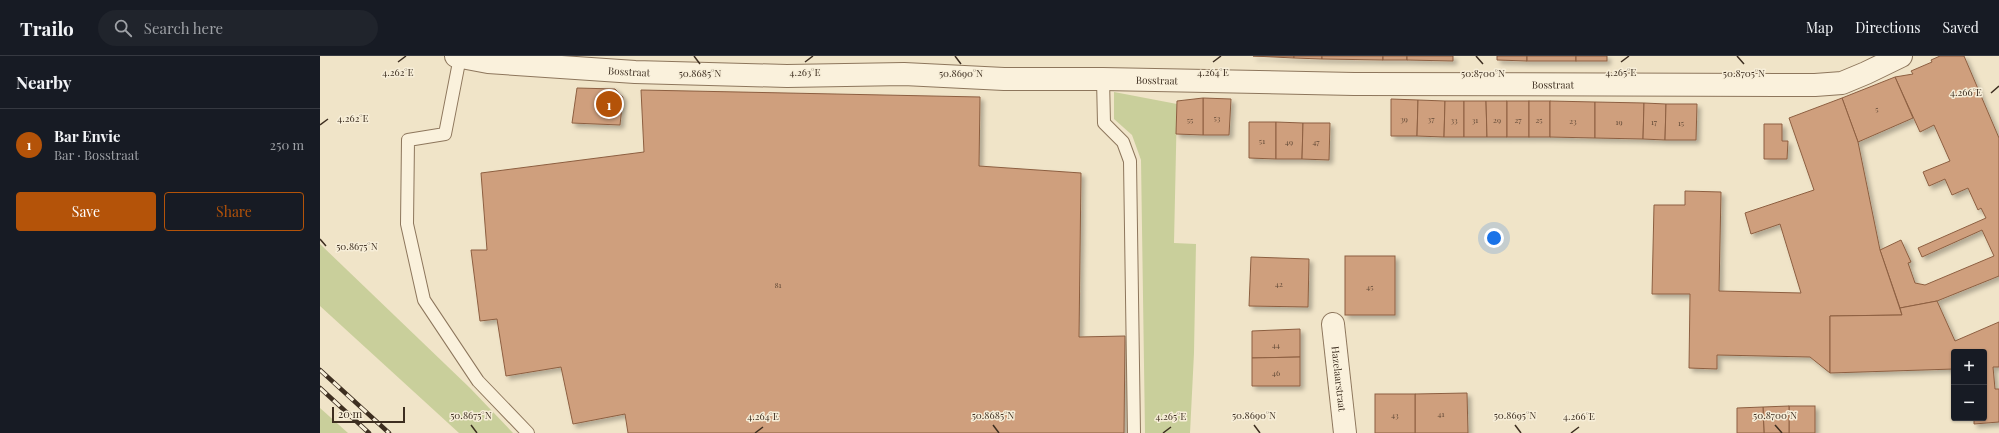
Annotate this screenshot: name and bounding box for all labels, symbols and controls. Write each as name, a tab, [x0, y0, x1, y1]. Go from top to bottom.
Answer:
search box	[98, 10, 378, 46]
text: Trailo	[20, 15, 74, 41]
icon: search	[112, 17, 134, 39]
text: Search here	[144, 18, 223, 38]
text: Map	[1806, 18, 1833, 37]
text: Directions	[1855, 18, 1921, 37]
text: Saved	[1943, 18, 1979, 37]
street label: Bosstraat	[608, 63, 651, 79]
text: 4.262°E	[382, 65, 414, 79]
text: 4.263°E	[789, 65, 821, 79]
text: 4.264°E	[1197, 65, 1229, 79]
text: 4.265°E	[1606, 65, 1636, 79]
text: 50.8685°N	[679, 66, 721, 80]
text: 50.8690°N	[939, 66, 983, 80]
text: 50.8700°N	[1461, 66, 1505, 80]
text: 50.8705°N	[1723, 66, 1765, 80]
text: Nearby	[16, 71, 71, 93]
street label: Bosstraat	[1136, 73, 1179, 88]
street label: Bosstraat	[1532, 77, 1574, 91]
text: 4.266°E	[1950, 85, 1982, 99]
pin: 1	[596, 89, 622, 119]
house number: 5	[1875, 103, 1879, 114]
text: 4.262°E	[337, 111, 369, 125]
house number: 53	[1214, 112, 1221, 123]
house number: 39	[1400, 113, 1408, 124]
house number: 37	[1428, 113, 1435, 124]
house number: 55	[1187, 114, 1193, 125]
house number: 33	[1450, 114, 1458, 125]
house number: 31	[1472, 114, 1478, 125]
house number: 29	[1493, 114, 1501, 125]
house number: 27	[1514, 114, 1522, 125]
house number: 25	[1535, 114, 1543, 125]
house number: 23	[1569, 115, 1577, 126]
house number: 19	[1615, 116, 1623, 127]
house number: 17	[1651, 116, 1658, 127]
house number: 15	[1678, 117, 1684, 128]
text: Bar Envie	[54, 126, 121, 146]
house number: 51	[1259, 135, 1265, 146]
text: 1	[27, 136, 31, 153]
text: 250 m	[270, 136, 304, 153]
house number: 49	[1285, 136, 1293, 147]
house number: 47	[1312, 136, 1320, 147]
text: Bar · Bosstraat	[54, 146, 139, 163]
button: Save	[16, 192, 156, 231]
button: Share	[164, 192, 304, 231]
your location	[1484, 228, 1504, 248]
text: 50.8675°N	[336, 239, 378, 253]
house number: 42	[1275, 278, 1283, 289]
house number: 81	[774, 279, 782, 290]
house number: 45	[1366, 281, 1374, 292]
house number: 44	[1272, 339, 1280, 350]
street label: Hazelaarstraat	[1328, 345, 1350, 413]
map controls	[1951, 349, 1987, 421]
button: +	[1951, 349, 1987, 385]
house number: 46	[1272, 367, 1280, 378]
button: −	[1951, 385, 1987, 421]
scale bar	[332, 405, 405, 424]
text: 20 m	[338, 406, 362, 421]
text: 50.8675°N	[450, 408, 492, 422]
text: 50.8685°N	[972, 408, 1014, 422]
text: 50.8690°N	[1232, 408, 1276, 422]
house number: 41	[1438, 408, 1444, 419]
text: 50.8695°N	[1494, 408, 1536, 422]
text: 50.8700°N	[1753, 408, 1797, 422]
text: 4.264°E	[747, 409, 779, 423]
text: 4.265°E	[1156, 409, 1186, 423]
house number: 43	[1391, 409, 1399, 420]
text: 4.266°E	[1563, 409, 1595, 423]

